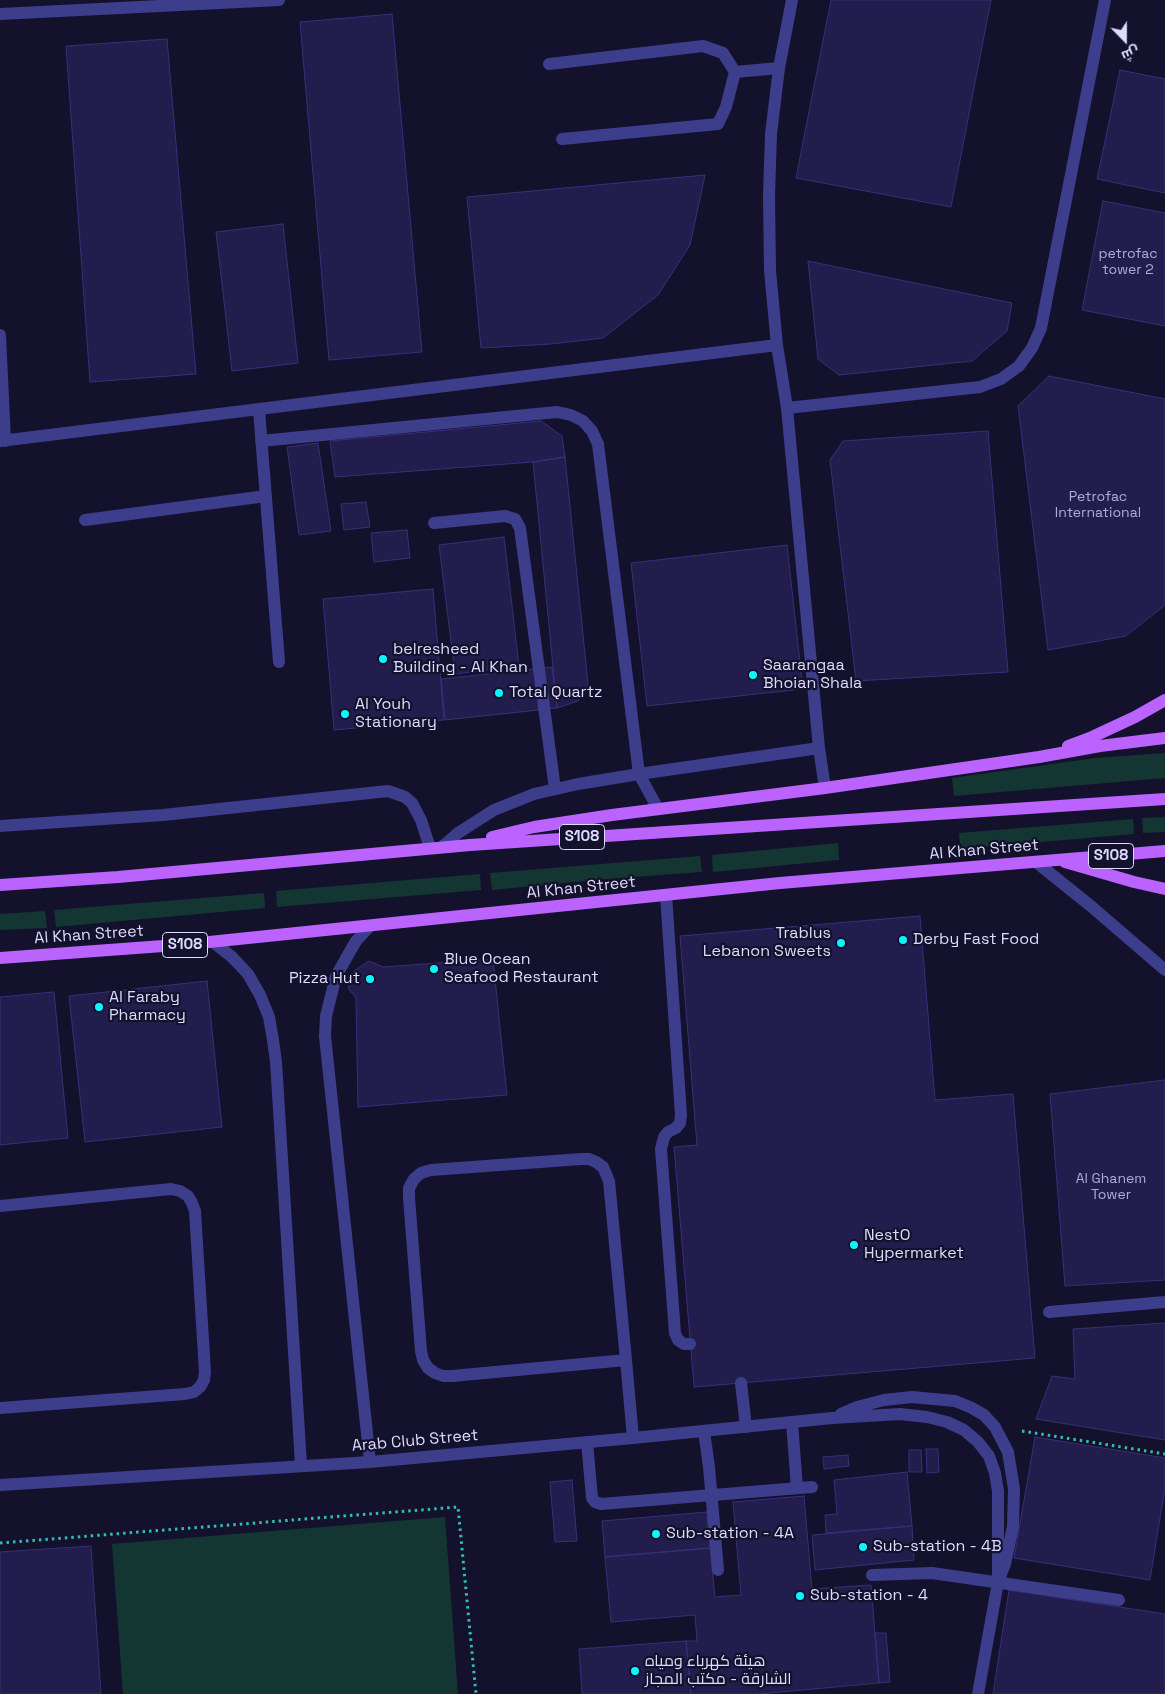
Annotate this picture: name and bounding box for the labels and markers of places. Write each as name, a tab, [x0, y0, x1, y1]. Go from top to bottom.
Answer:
place label: belresheed Building - Al Khan	[393, 640, 528, 678]
marker: belresheed Building - Al Khan	[377, 653, 389, 665]
place label: Saarangaa Bhoian Shala	[763, 656, 862, 694]
marker: Saarangaa Bhoian Shala	[747, 669, 759, 681]
place label: Total Quartz	[509, 683, 602, 703]
marker: Total Quartz	[493, 687, 505, 699]
place label: Al Youh Stationary	[355, 695, 437, 733]
marker: Al Youh Stationary	[339, 708, 351, 720]
place label: Trablus Lebanon Sweets	[703, 924, 831, 962]
place label: Derby Fast Food	[913, 930, 1039, 950]
marker: Derby Fast Food	[897, 934, 909, 946]
marker: Trablus Lebanon Sweets	[835, 937, 847, 949]
place label: Blue Ocean Seafood Restaurant	[444, 950, 599, 988]
marker: Blue Ocean Seafood Restaurant	[428, 963, 440, 975]
place label: Pizza Hut	[289, 969, 360, 989]
marker: Pizza Hut	[364, 973, 376, 985]
place label: Al Faraby Pharmacy	[109, 988, 186, 1026]
marker: Al Faraby Pharmacy	[93, 1001, 105, 1013]
place label: NestO Hypermarket	[864, 1226, 964, 1264]
marker: NestO Hypermarket	[848, 1239, 860, 1251]
place label: Sub-station - 4A	[666, 1524, 794, 1544]
marker: Sub-station - 4A	[650, 1528, 662, 1540]
place label: Sub-station - 4B	[873, 1537, 1001, 1557]
marker: Sub-station - 4B	[857, 1541, 869, 1553]
place label: Sub-station - 4	[810, 1586, 928, 1606]
marker: Sub-station - 4	[794, 1590, 806, 1602]
place label: هيئة كهرباء ومياه الشارقة - مكتب المجاز	[645, 1652, 792, 1690]
marker: هيئة كهرباء ومياه الشارقة - مكتب المجاز	[629, 1665, 641, 1677]

